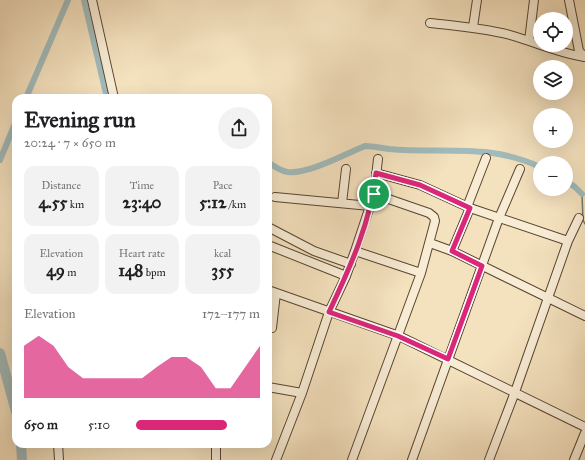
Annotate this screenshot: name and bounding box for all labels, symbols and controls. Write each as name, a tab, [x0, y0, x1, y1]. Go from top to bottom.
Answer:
map controls	[533, 12, 573, 196]
button: locate	[533, 12, 573, 52]
button: layers	[533, 60, 573, 100]
text: Evening run	[24, 106, 136, 133]
button: share	[218, 107, 260, 149]
button: +	[533, 108, 573, 148]
text: 20:24 · 7 × 650 m	[24, 135, 116, 151]
button: −	[533, 156, 573, 196]
pin	[357, 177, 391, 211]
text: Distance	[42, 179, 81, 192]
text: Time	[130, 179, 154, 192]
text: Pace	[213, 179, 233, 192]
icon: arrive	[363, 183, 385, 205]
text: 4.55	[38, 192, 67, 213]
text: 23:40	[123, 192, 161, 213]
text: 5:12	[199, 192, 226, 213]
text: km	[67, 198, 84, 211]
text: /km	[226, 198, 246, 211]
text: Elevation	[39, 247, 83, 260]
text: Heart rate	[119, 247, 165, 260]
text: kcal	[214, 247, 231, 260]
text: 49	[46, 260, 65, 281]
text: 148	[118, 260, 143, 281]
text: 355	[211, 260, 234, 281]
text: m	[65, 266, 76, 279]
text: bpm	[143, 266, 166, 279]
text: Elevation	[24, 306, 76, 322]
text: 172–177 m	[202, 306, 260, 322]
text: 650 m	[24, 417, 58, 433]
text: 5:10	[88, 417, 110, 433]

